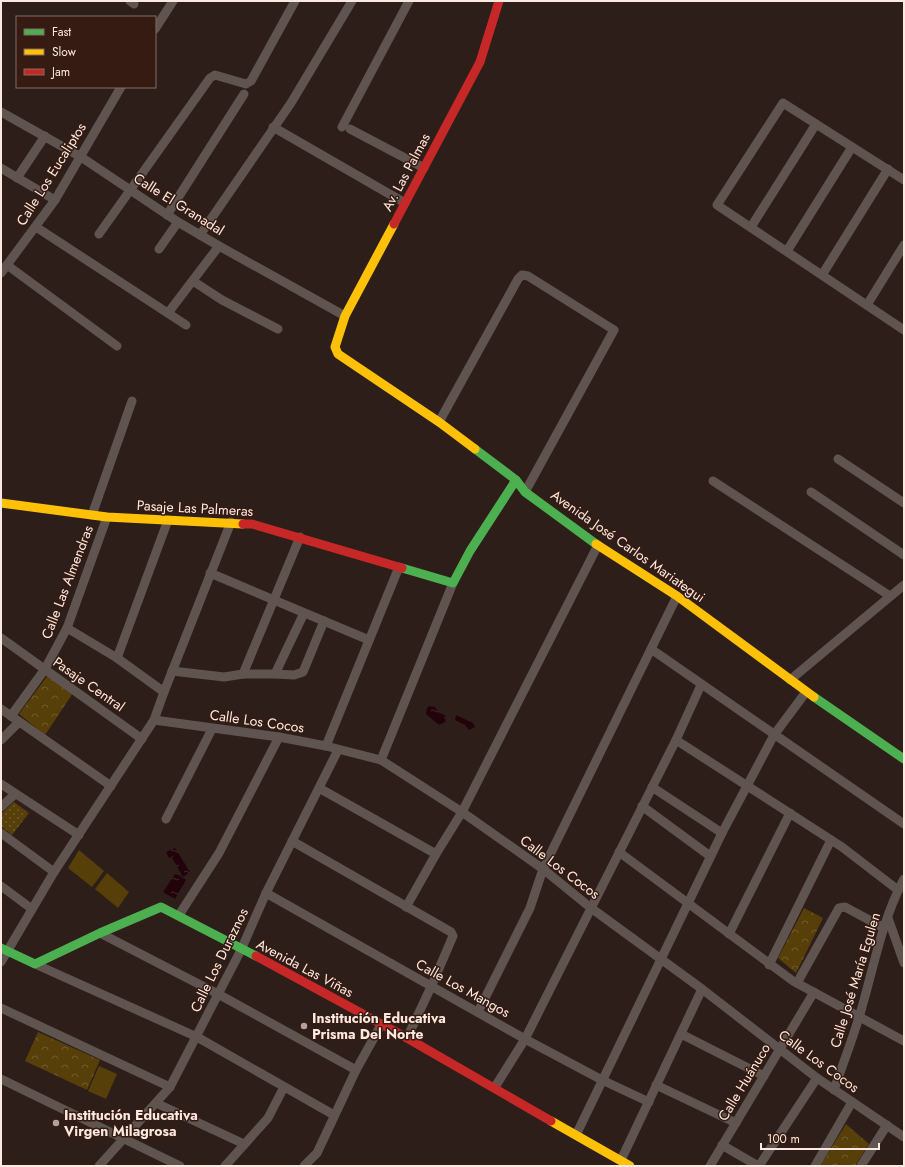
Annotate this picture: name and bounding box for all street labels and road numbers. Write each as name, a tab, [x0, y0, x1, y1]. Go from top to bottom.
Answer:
street label: Calle Los Eucaliptos	[11, 118, 91, 229]
street label: Av. Las Palmas	[377, 129, 435, 215]
street label: Calle El Granadal	[130, 168, 228, 240]
street label: Avenida José Carlos Mariategui	[547, 485, 709, 607]
street label: Pasaje Las Palmeras	[136, 495, 254, 521]
street label: Calle Las Almendras	[36, 522, 98, 642]
street label: Pasaje Central	[49, 652, 129, 716]
street label: Calle Los Cocos	[208, 704, 306, 738]
street label: Calle Los Cocos	[516, 830, 604, 904]
street label: Calle Los Duraznos	[185, 904, 253, 1015]
street label: Calle José María Egulen	[825, 910, 885, 1050]
street label: Avenida Las Viñas	[253, 934, 357, 1002]
street label: Calle Los Mangos	[412, 954, 514, 1022]
street label: Calle Los Cocos	[775, 1025, 864, 1097]
street label: Calle Huánuco	[713, 1039, 775, 1125]

